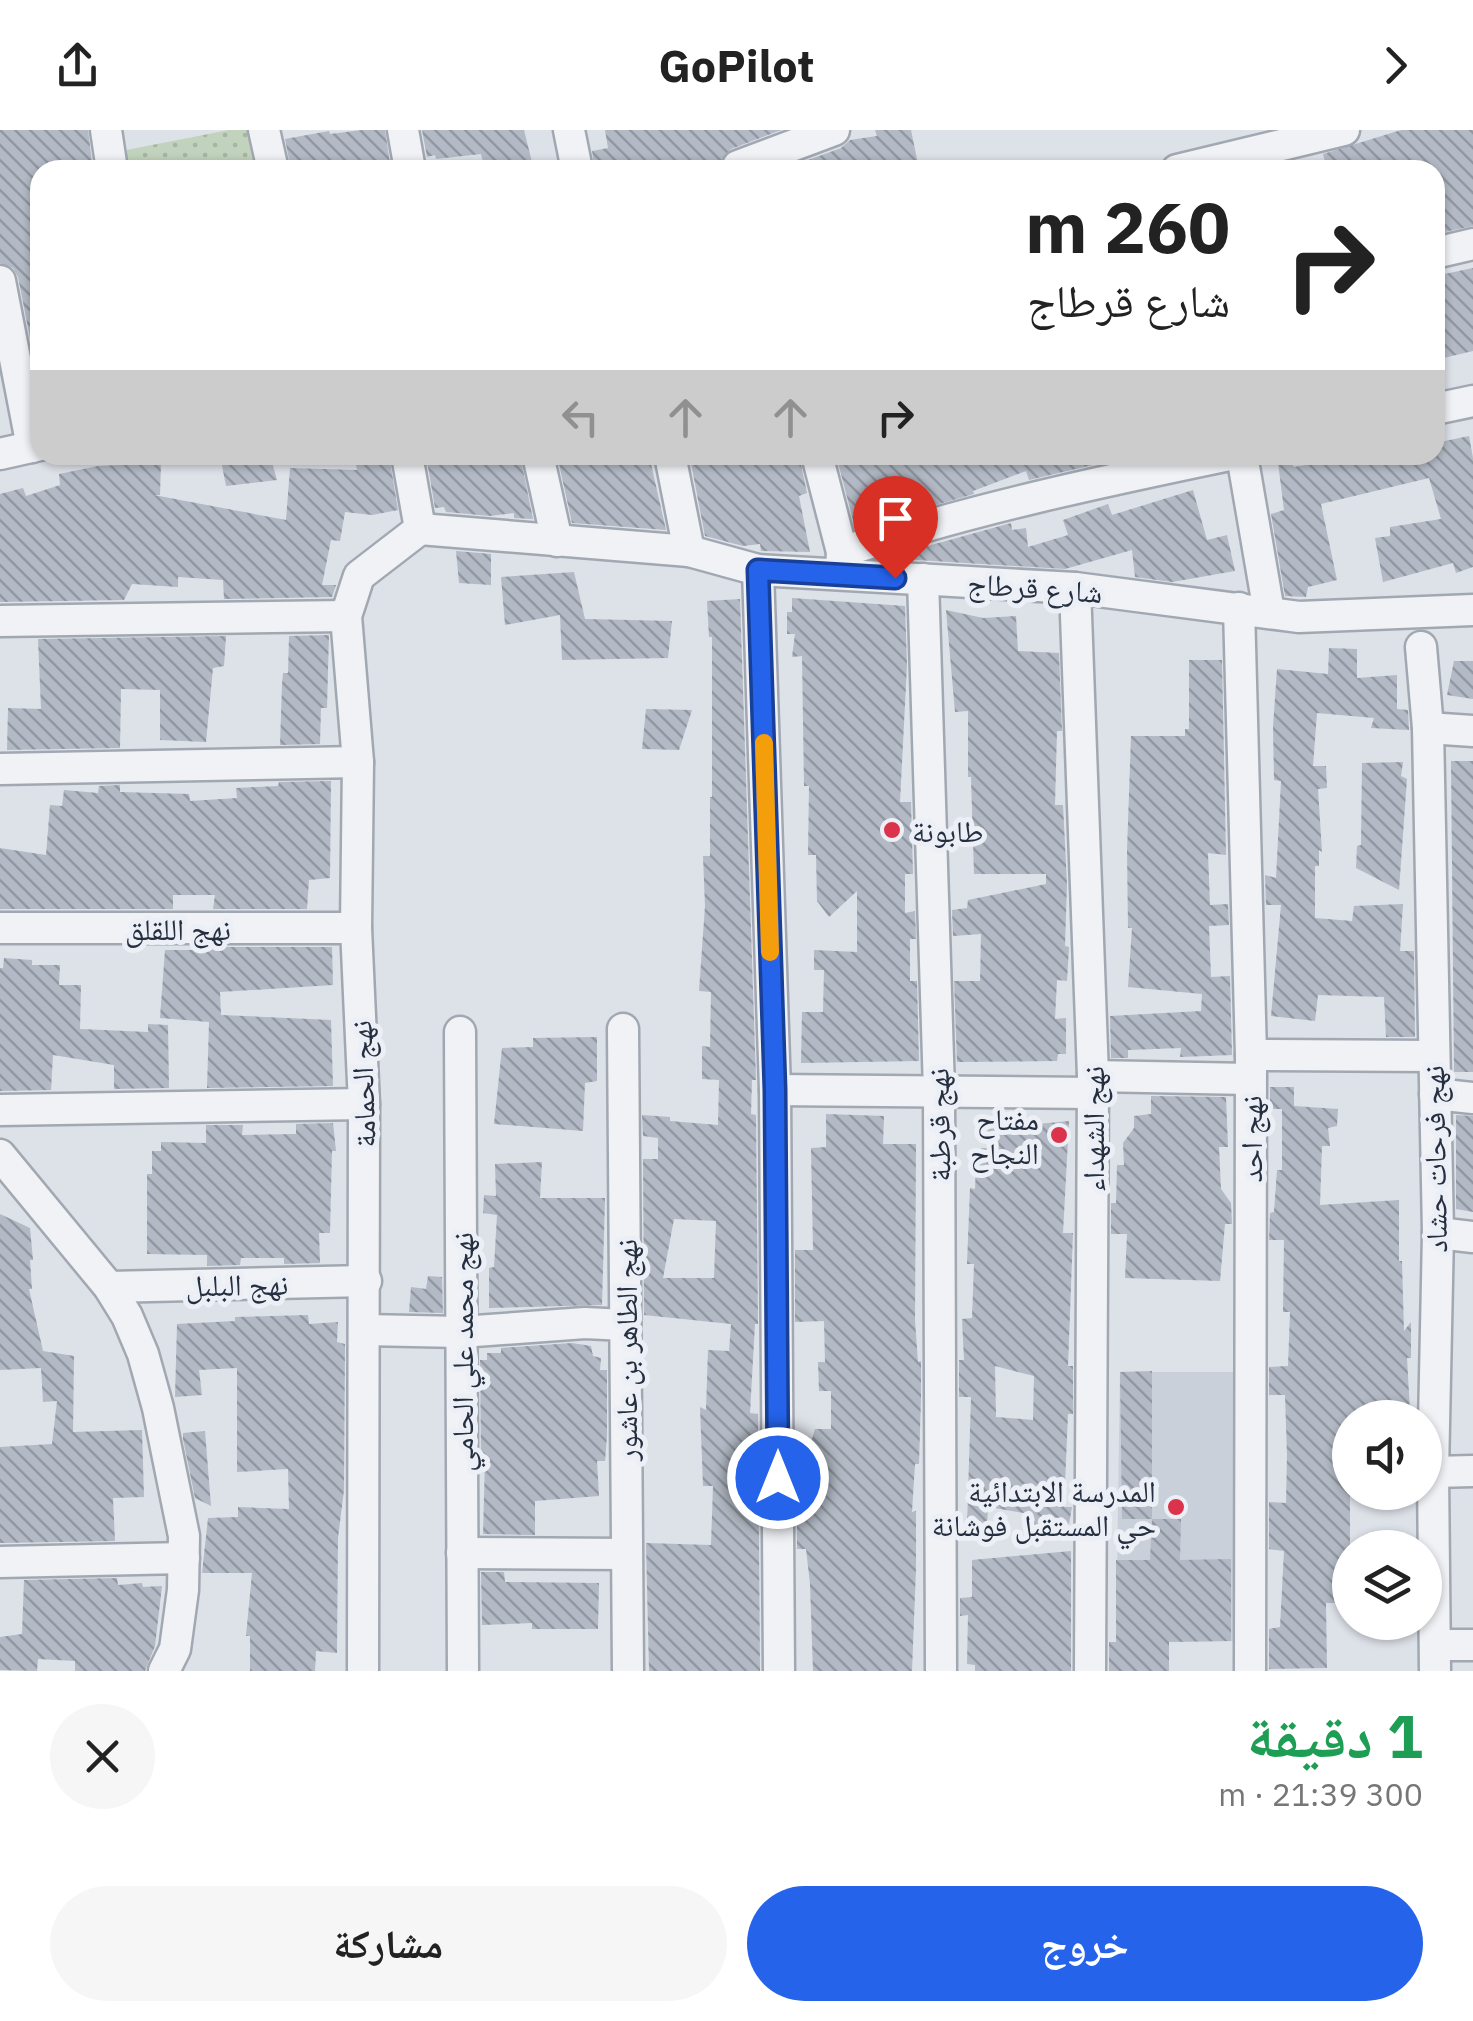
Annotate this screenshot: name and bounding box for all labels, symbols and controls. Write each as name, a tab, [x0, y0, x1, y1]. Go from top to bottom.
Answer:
text: GoPilot	[658, 36, 815, 94]
icon: share	[50, 38, 105, 93]
icon: forward	[1368, 38, 1423, 93]
text: 260 m	[1025, 181, 1230, 272]
icon: right	[1265, 200, 1395, 330]
text: شارع قرطاج	[1027, 271, 1230, 329]
icon: left	[553, 390, 608, 445]
icon: ahead	[658, 390, 713, 445]
icon: ahead	[763, 390, 818, 445]
icon: right	[868, 390, 923, 445]
pin	[853, 476, 938, 579]
icon: arrive	[868, 491, 923, 546]
street label: شارع قرطاج	[966, 563, 1104, 612]
place label: طابونة	[912, 811, 984, 850]
marker: طابونة	[881, 819, 903, 841]
street label: نهج اللقلق	[125, 909, 231, 949]
street label: نهج الحمامة	[340, 1020, 385, 1148]
street label: نهج فرحات حشاد	[1413, 1065, 1456, 1253]
street label: نهج الشهداء	[1073, 1066, 1113, 1192]
street label: نهج قرطبة	[918, 1068, 959, 1182]
street label: نهج احد	[1231, 1095, 1271, 1183]
place label: مفتاح النجاح	[970, 1099, 1039, 1173]
marker: مفتاح النجاح	[1048, 1124, 1070, 1146]
street label: نهج محمد علي الحامي	[442, 1232, 486, 1472]
street label: نهج الطاهر بن عاشور	[606, 1239, 646, 1462]
street label: نهج البلبل	[185, 1264, 289, 1305]
map controls	[1332, 1400, 1442, 1640]
button: sound	[1332, 1400, 1442, 1510]
position arrow	[726, 1426, 830, 1530]
place label: المدرسة الابتدائية حي المستقبل فوشانة	[932, 1471, 1156, 1549]
marker: المدرسة الابتدائية حي المستقبل فوشانة	[1165, 1496, 1187, 1518]
button: layers	[1332, 1530, 1442, 1640]
text: 1 دقيقة	[1247, 1696, 1423, 1775]
button: close	[50, 1704, 155, 1809]
text: 300 m · 21:39	[1218, 1773, 1423, 1815]
button: مشاركة	[50, 1886, 727, 2001]
button: خروج	[747, 1886, 1423, 2001]

